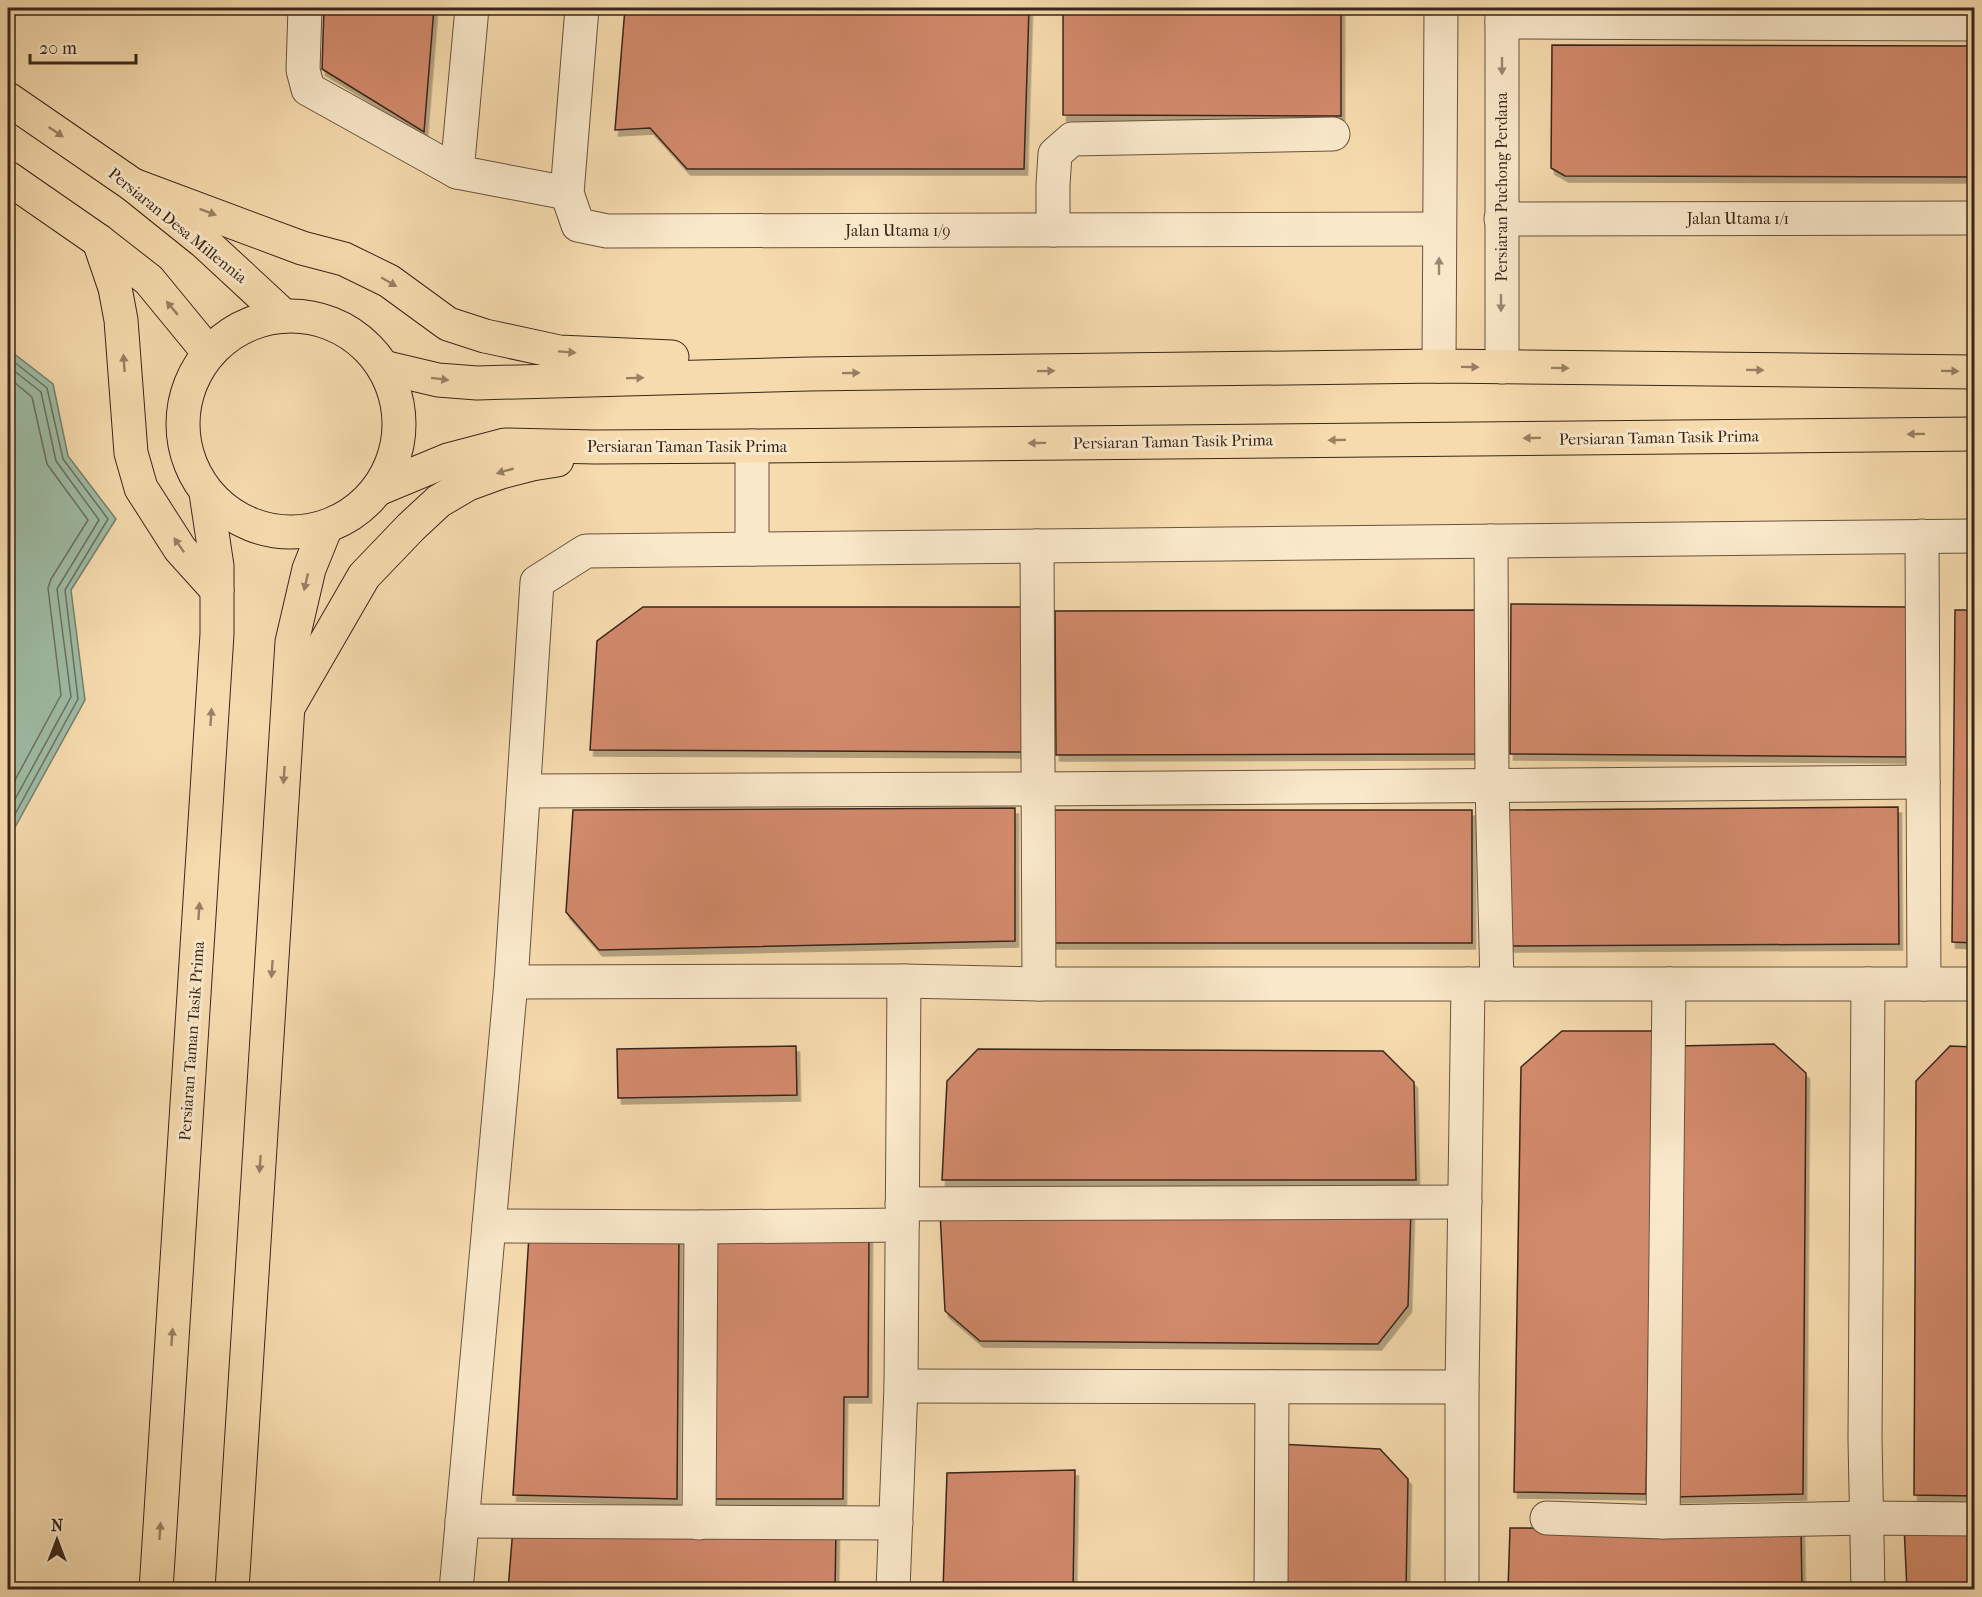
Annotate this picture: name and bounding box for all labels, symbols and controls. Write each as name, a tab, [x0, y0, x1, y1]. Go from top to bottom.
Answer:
scale bar	[30, 27, 136, 65]
text: 20 m	[39, 38, 77, 59]
one-way arrow	[1497, 56, 1507, 75]
street label: Persiaran Puchong Perdana	[1492, 92, 1511, 282]
one-way arrow	[48, 126, 64, 137]
street label: Persiaran Desa Millennia	[105, 164, 251, 287]
one-way arrow	[199, 208, 217, 218]
street label: Jalan Utama 1/1	[1685, 209, 1789, 228]
street label: Jalan Utama 1/9	[843, 221, 951, 240]
one-way arrow	[1434, 256, 1444, 275]
one-way arrow	[381, 277, 397, 288]
one-way arrow	[1496, 293, 1506, 312]
one-way arrow	[165, 300, 178, 316]
one-way arrow	[558, 347, 577, 357]
one-way arrow	[119, 354, 129, 373]
one-way arrow	[1461, 362, 1480, 372]
one-way arrow	[1551, 363, 1570, 373]
one-way arrow	[1746, 365, 1765, 375]
one-way arrow	[1037, 366, 1056, 376]
one-way arrow	[1941, 367, 1960, 376]
one-way arrow	[842, 369, 861, 378]
one-way arrow	[626, 374, 645, 383]
one-way arrow	[431, 375, 450, 384]
street label: Persiaran Taman Tasik Prima	[1559, 426, 1760, 449]
one-way arrow	[1907, 429, 1926, 439]
street label: Persiaran Taman Tasik Prima	[1073, 430, 1274, 453]
one-way arrow	[1523, 433, 1542, 443]
one-way arrow	[1328, 435, 1347, 445]
street label: Persiaran Taman Tasik Prima	[587, 437, 788, 456]
one-way arrow	[1028, 438, 1047, 448]
one-way arrow	[496, 467, 514, 476]
one-way arrow	[173, 538, 185, 554]
one-way arrow	[300, 572, 310, 591]
one-way arrow	[207, 707, 216, 726]
one-way arrow	[279, 765, 289, 784]
one-way arrow	[194, 902, 204, 921]
street label: Persiaran Taman Tasik Prima	[175, 940, 208, 1142]
one-way arrow	[267, 960, 277, 979]
one-way arrow	[255, 1155, 265, 1174]
one-way arrow	[167, 1327, 177, 1346]
north arrow	[27, 1510, 87, 1570]
text: N	[51, 1516, 64, 1535]
one-way arrow	[155, 1522, 164, 1541]

